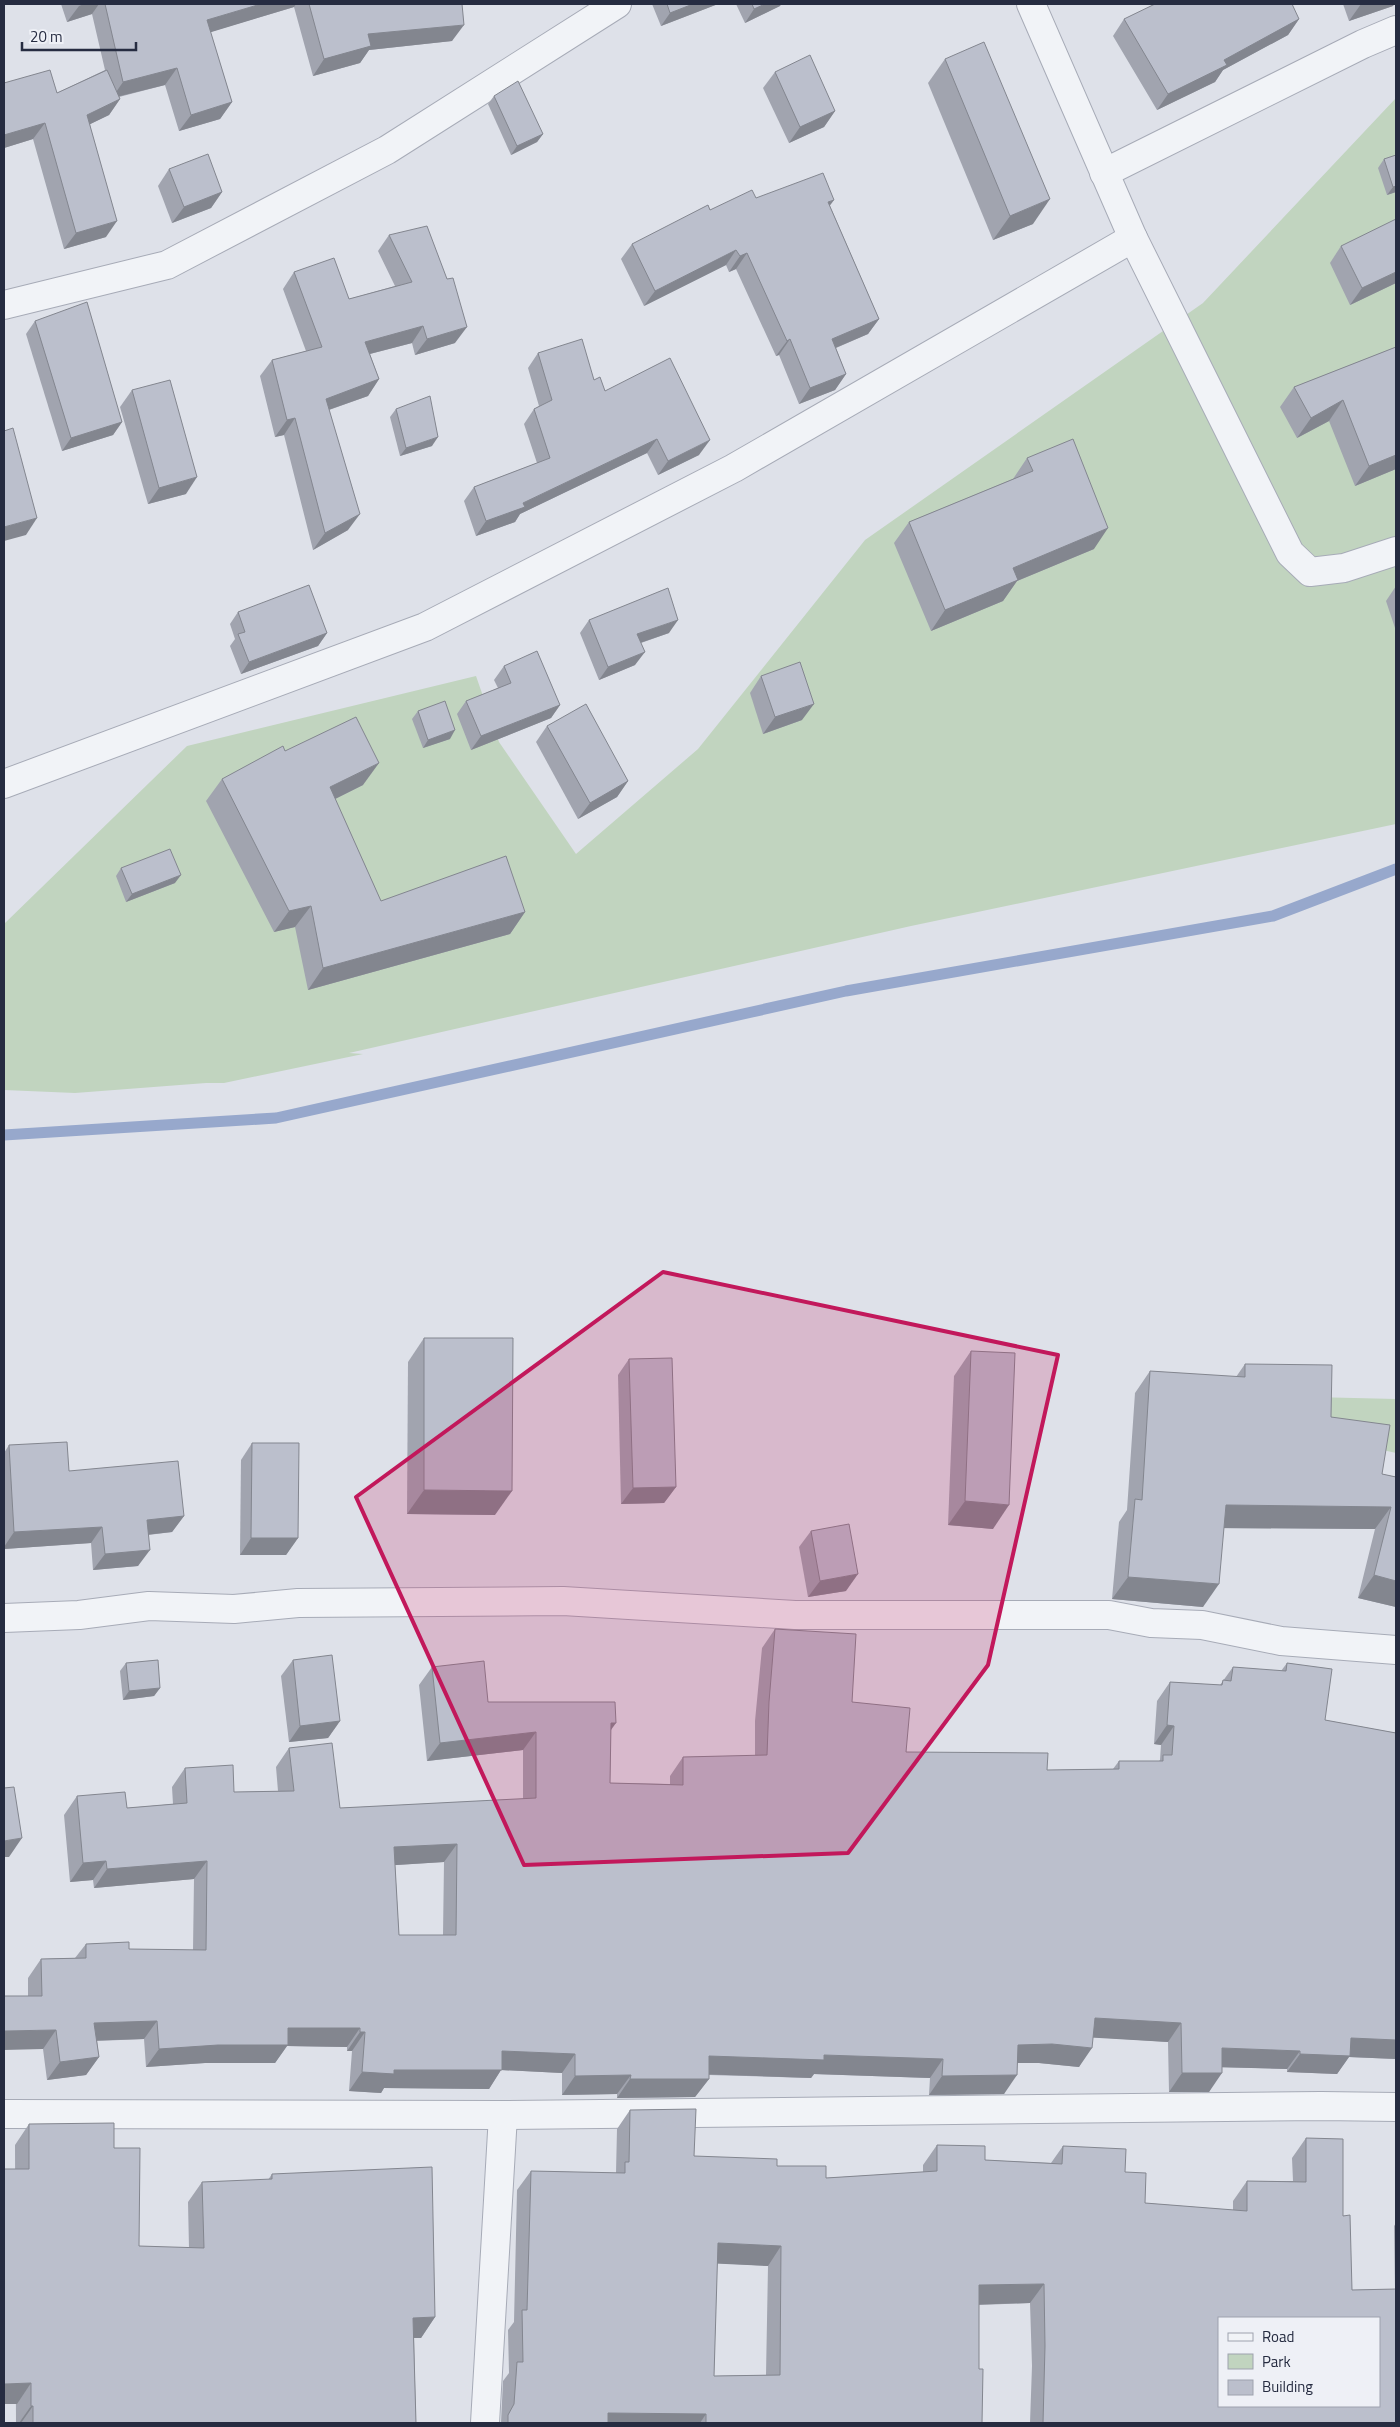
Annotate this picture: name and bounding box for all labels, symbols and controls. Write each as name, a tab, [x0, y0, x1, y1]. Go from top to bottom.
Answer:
scale bar	[22, 20, 136, 52]
text: 20 m	[30, 25, 63, 48]
legend	[1218, 2317, 1380, 2407]
text: Road	[1262, 2325, 1294, 2348]
text: Park	[1262, 2350, 1291, 2373]
text: Building	[1262, 2375, 1313, 2398]

